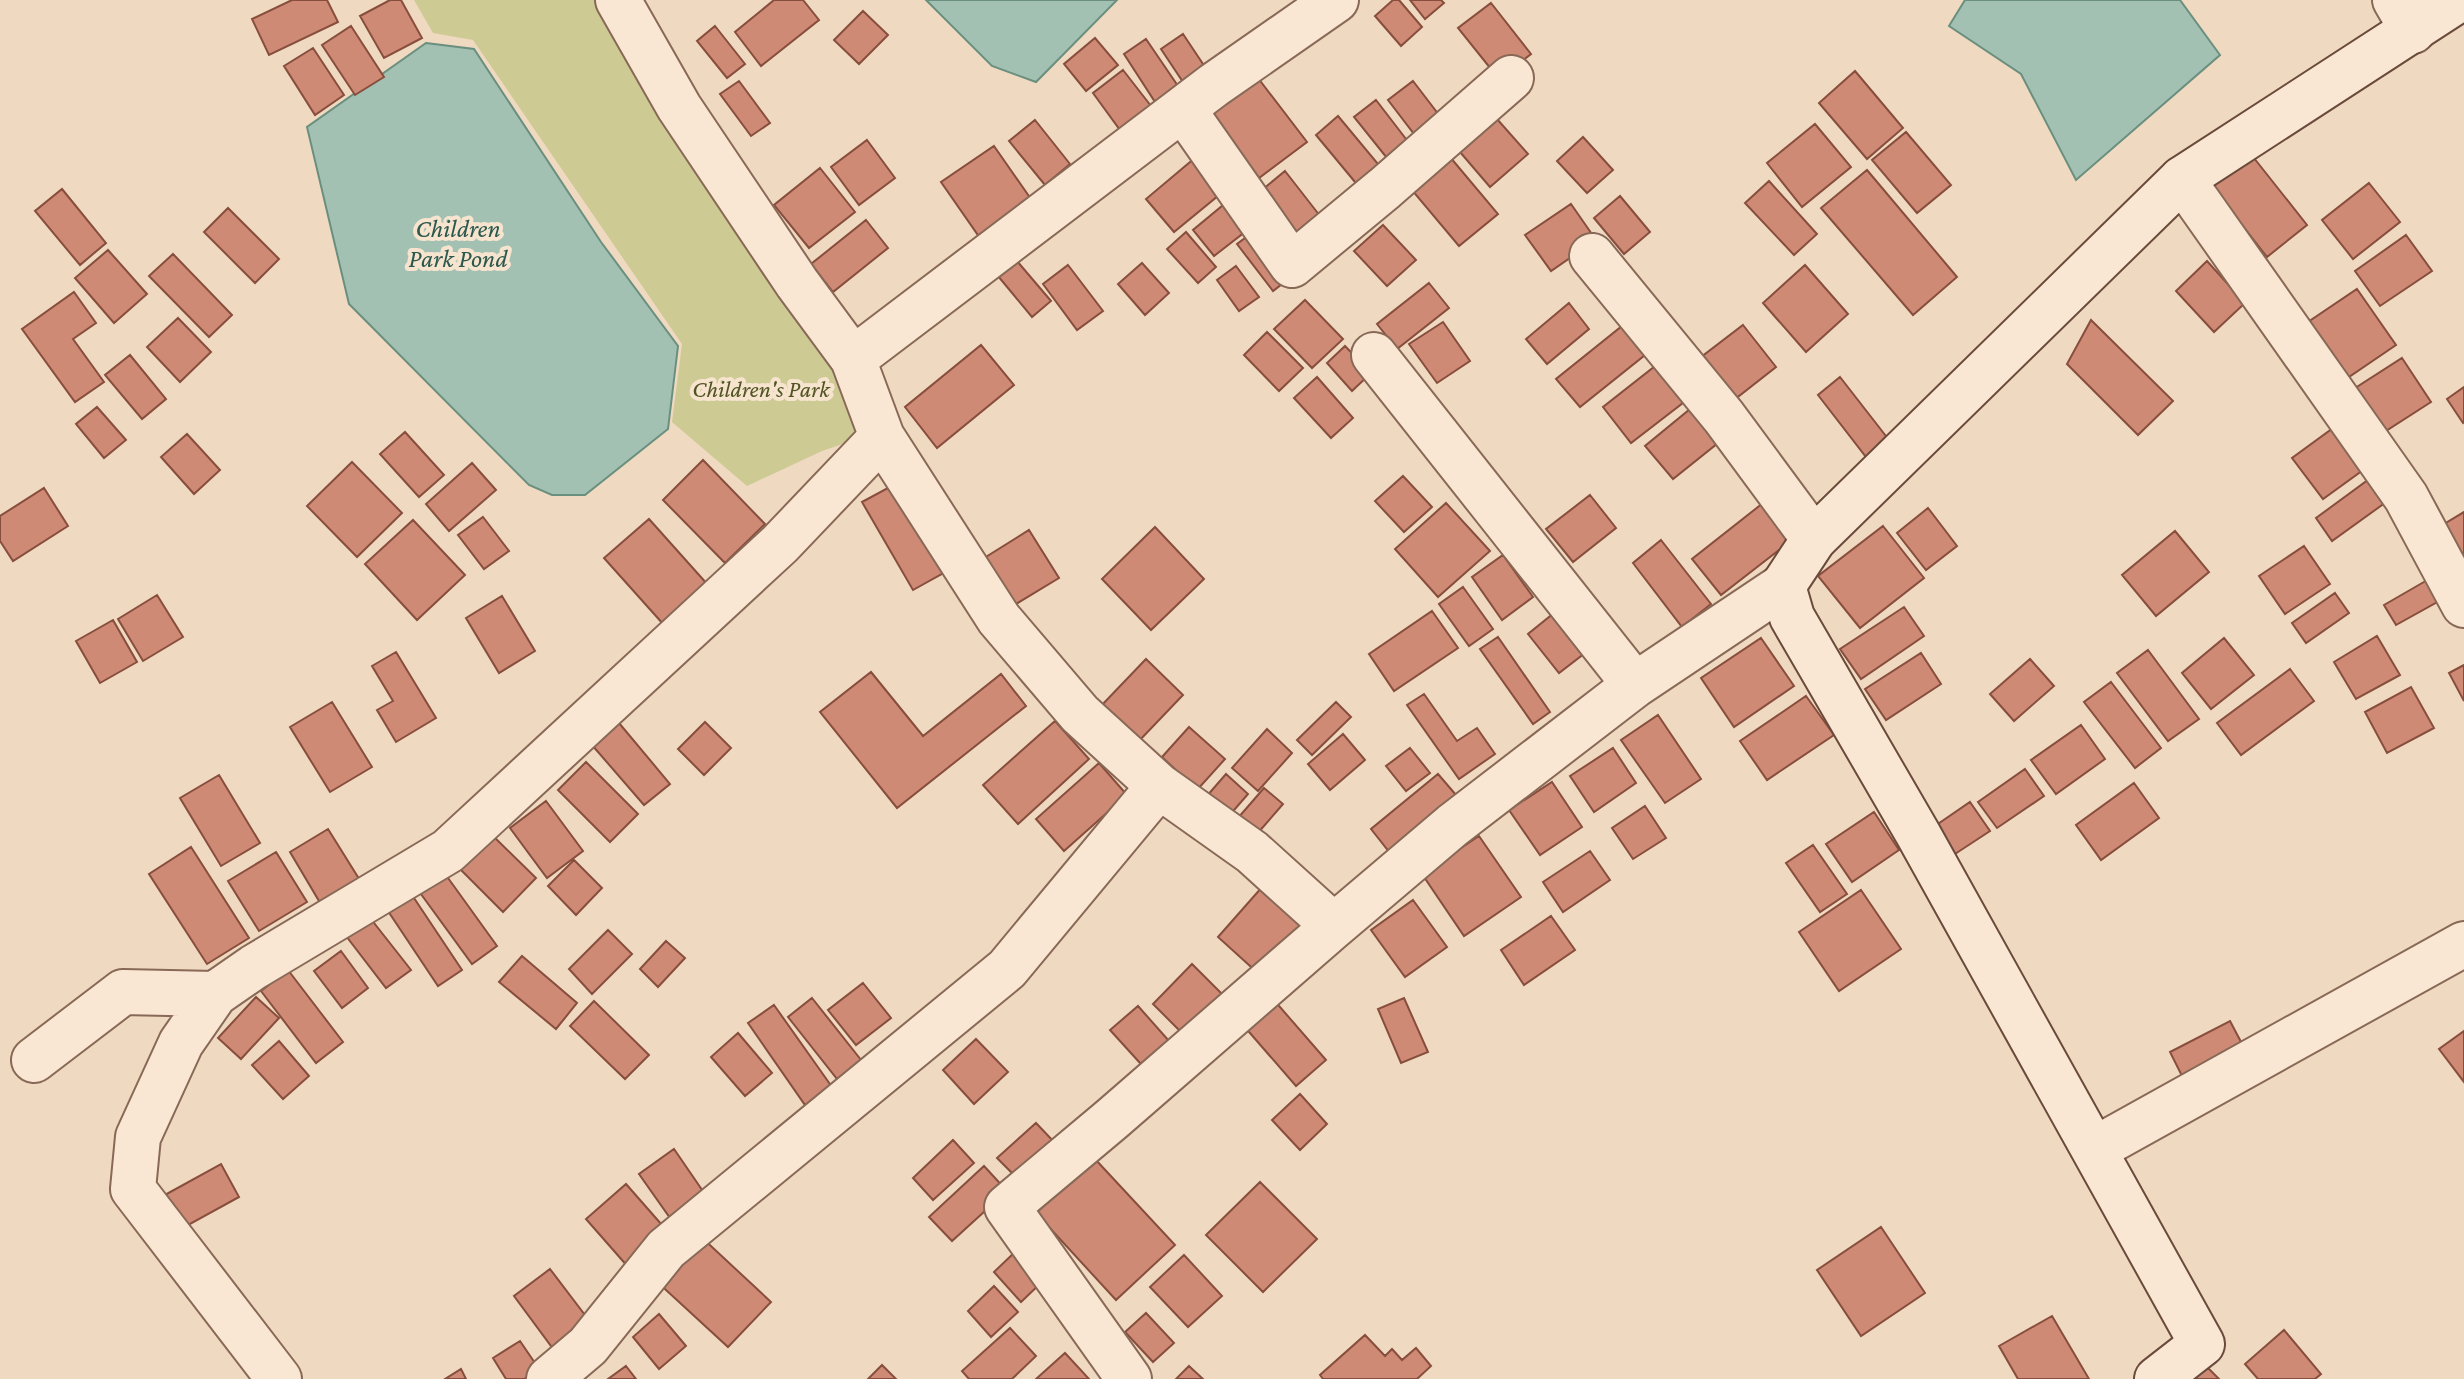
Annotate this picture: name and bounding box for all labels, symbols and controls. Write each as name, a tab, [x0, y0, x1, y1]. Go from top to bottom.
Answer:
water label: Children Park Pond	[409, 214, 508, 273]
park label: Children's Park	[692, 375, 831, 402]

